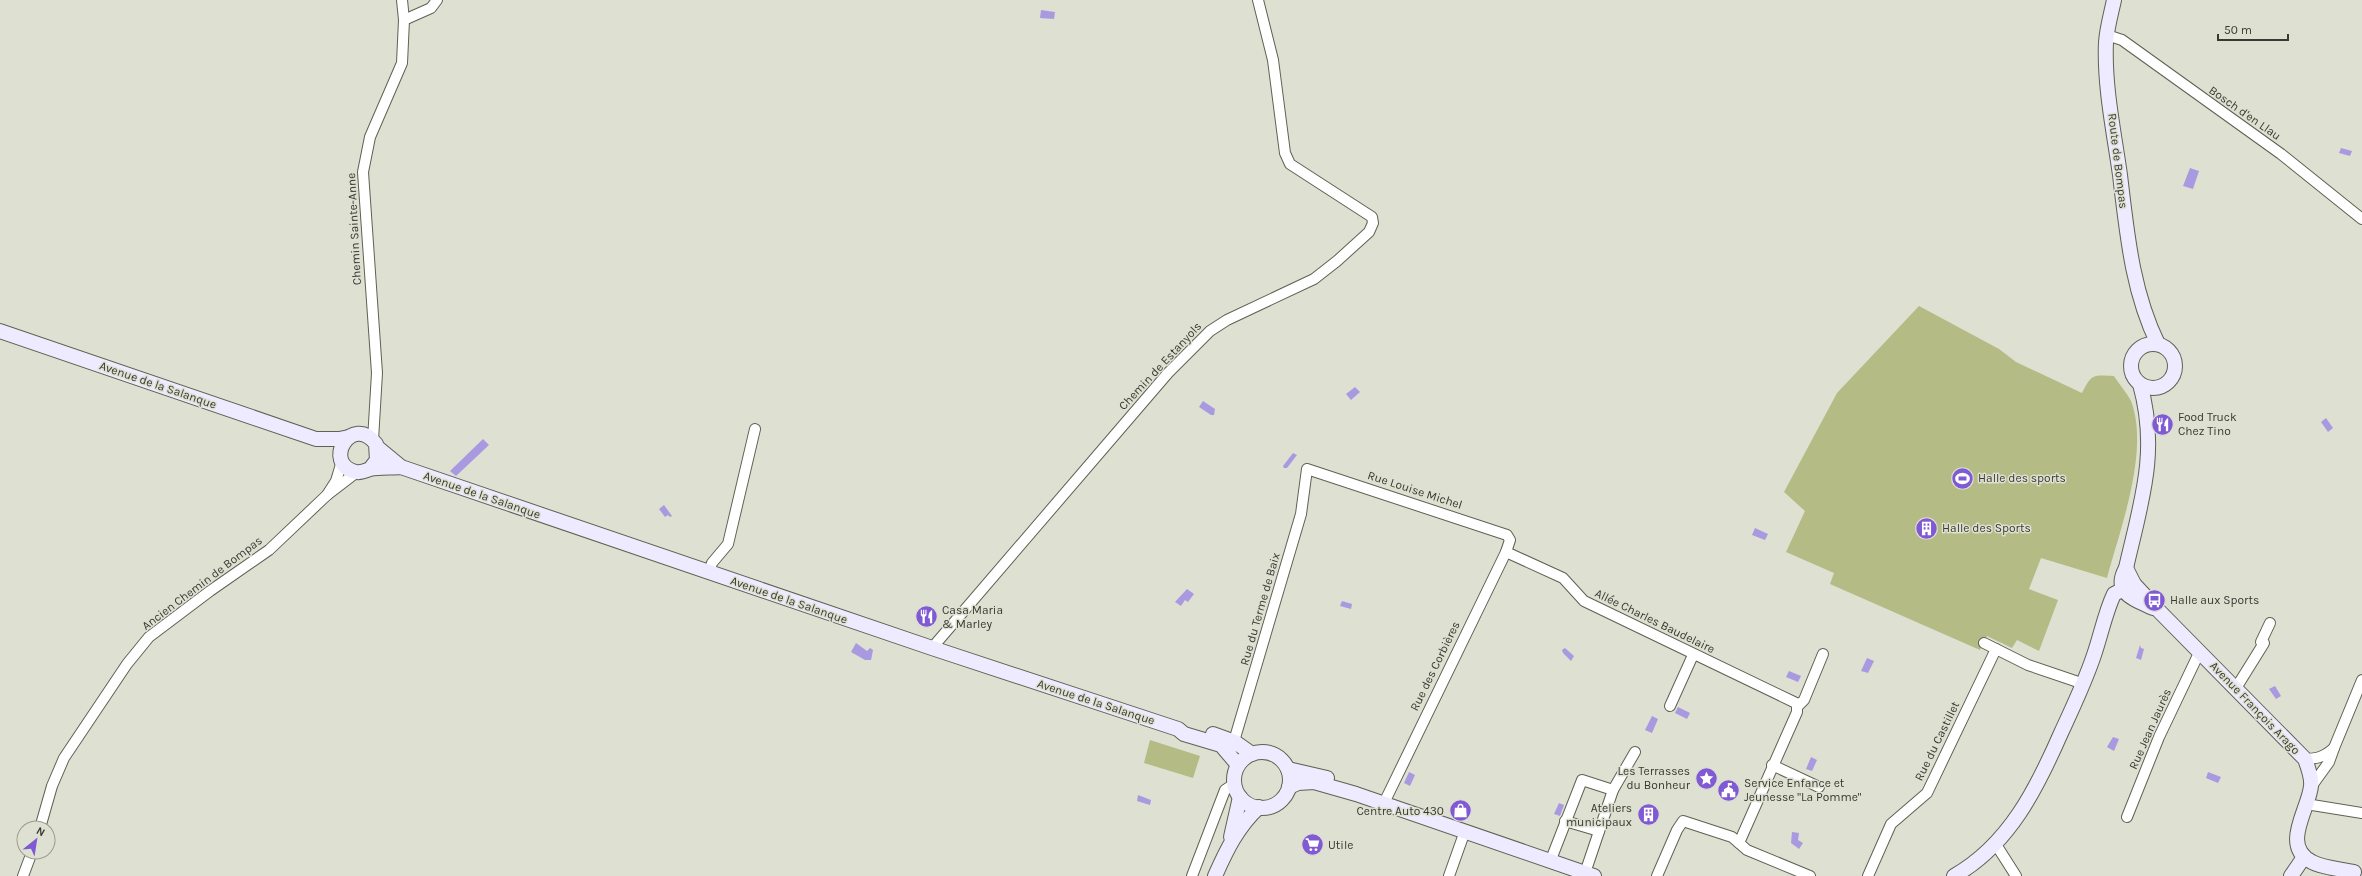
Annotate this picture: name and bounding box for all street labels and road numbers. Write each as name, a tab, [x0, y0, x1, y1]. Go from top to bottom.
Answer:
street label: Bosch d'en Llau	[2206, 83, 2284, 143]
street label: Route de Bompas	[2105, 113, 2131, 209]
street label: Chemin Sainte-Anne	[344, 172, 364, 286]
street label: Chemin de Estanyols	[1116, 319, 1204, 413]
street label: Avenue de la Salanque	[98, 358, 218, 412]
street label: Avenue de la Salanque	[422, 468, 542, 522]
street label: Rue Louise Michel	[1366, 468, 1464, 512]
street label: Ancien Chemin de Bompas	[139, 533, 265, 633]
street label: Rue du Terme de Baix	[1237, 551, 1283, 667]
street label: Avenue de la Salanque	[729, 573, 849, 627]
street label: Allée Charles Baudelaire	[1593, 586, 1717, 656]
street label: Rue des Corbières	[1407, 619, 1463, 713]
street label: Avenue François Arago	[2207, 659, 2303, 757]
street label: Avenue de la Salanque	[1035, 676, 1157, 728]
street label: Rue Jean Jaurès	[2126, 686, 2174, 772]
street label: Rue du Castillet	[1912, 699, 1962, 783]

